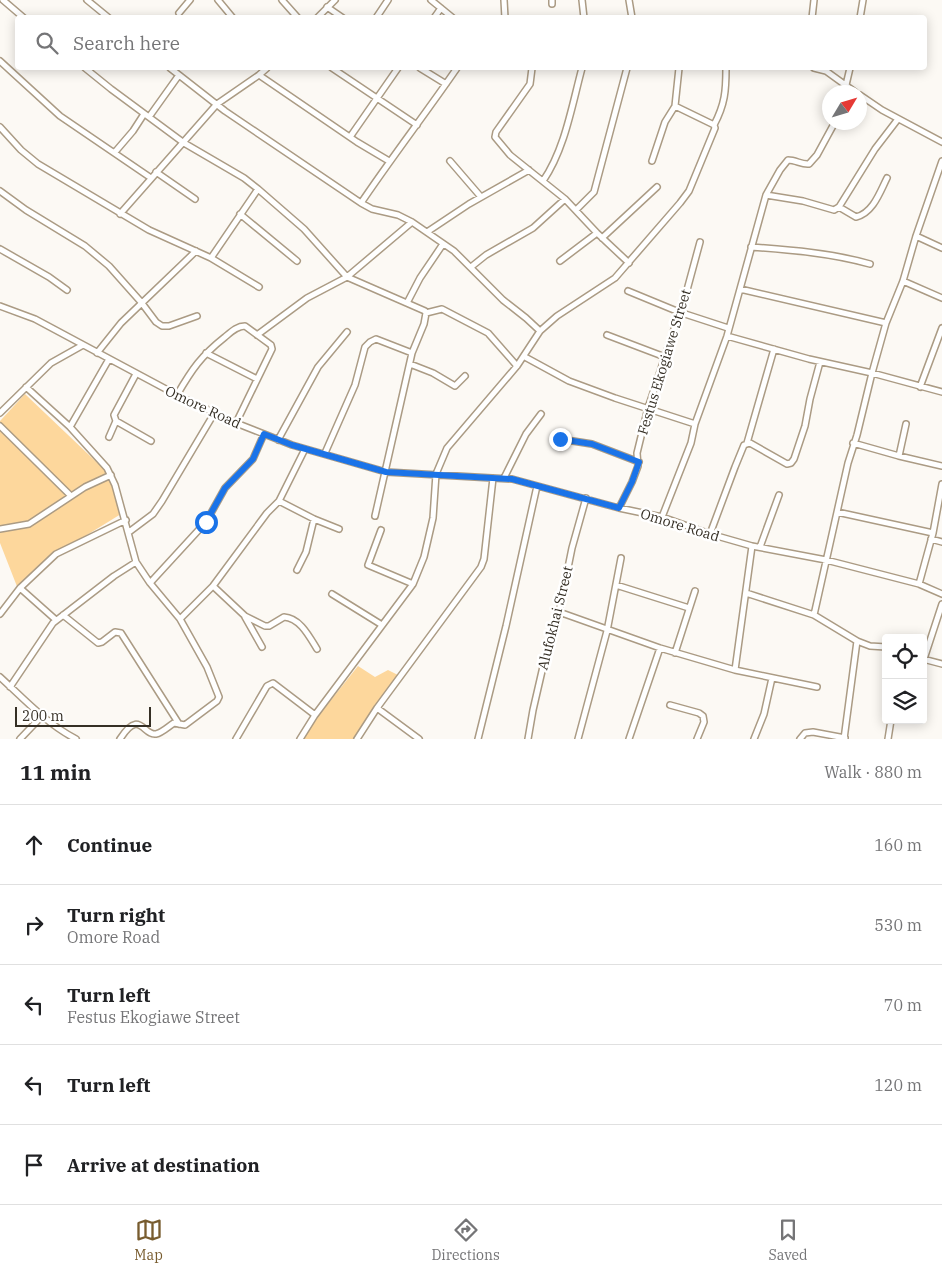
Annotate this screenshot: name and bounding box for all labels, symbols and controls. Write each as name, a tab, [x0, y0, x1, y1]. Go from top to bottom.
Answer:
search box	[15, 15, 927, 70]
icon: search	[33, 29, 61, 57]
text: Search here	[73, 31, 180, 55]
north arrow	[822, 85, 867, 130]
street label: Festus Ekogiawe Street	[633, 287, 695, 437]
street label: Omore Road	[162, 382, 244, 433]
route end	[549, 428, 572, 451]
street label: Omore Road	[638, 504, 722, 546]
route start	[195, 511, 218, 534]
street label: Alufokhai Street	[533, 564, 577, 672]
map controls	[882, 634, 927, 724]
button: locate	[882, 634, 927, 679]
button: layers	[882, 679, 927, 724]
scale bar	[15, 704, 151, 727]
text: 200 m	[22, 707, 64, 725]
text: 11 min	[20, 758, 91, 786]
text: Walk · 880 m	[824, 762, 922, 782]
icon: ahead	[20, 831, 48, 859]
text: Continue	[67, 833, 152, 857]
text: 160 m	[874, 835, 922, 855]
text: Turn right	[67, 903, 165, 927]
icon: right	[20, 911, 48, 939]
text: 530 m	[874, 915, 922, 935]
text: Omore Road	[67, 927, 160, 947]
text: Turn left	[67, 983, 150, 1007]
icon: left	[20, 991, 48, 1019]
text: 70 m	[884, 995, 922, 1015]
text: Festus Ekogiawe Street	[67, 1007, 240, 1027]
icon: left	[20, 1071, 48, 1099]
text: Turn left	[67, 1073, 150, 1097]
text: 120 m	[874, 1075, 922, 1095]
icon: arrive	[20, 1151, 48, 1179]
text: Arrive at destination	[67, 1153, 260, 1177]
tab: Map	[134, 1216, 163, 1264]
tab: Directions	[431, 1216, 500, 1264]
tab: Saved	[768, 1216, 808, 1264]

